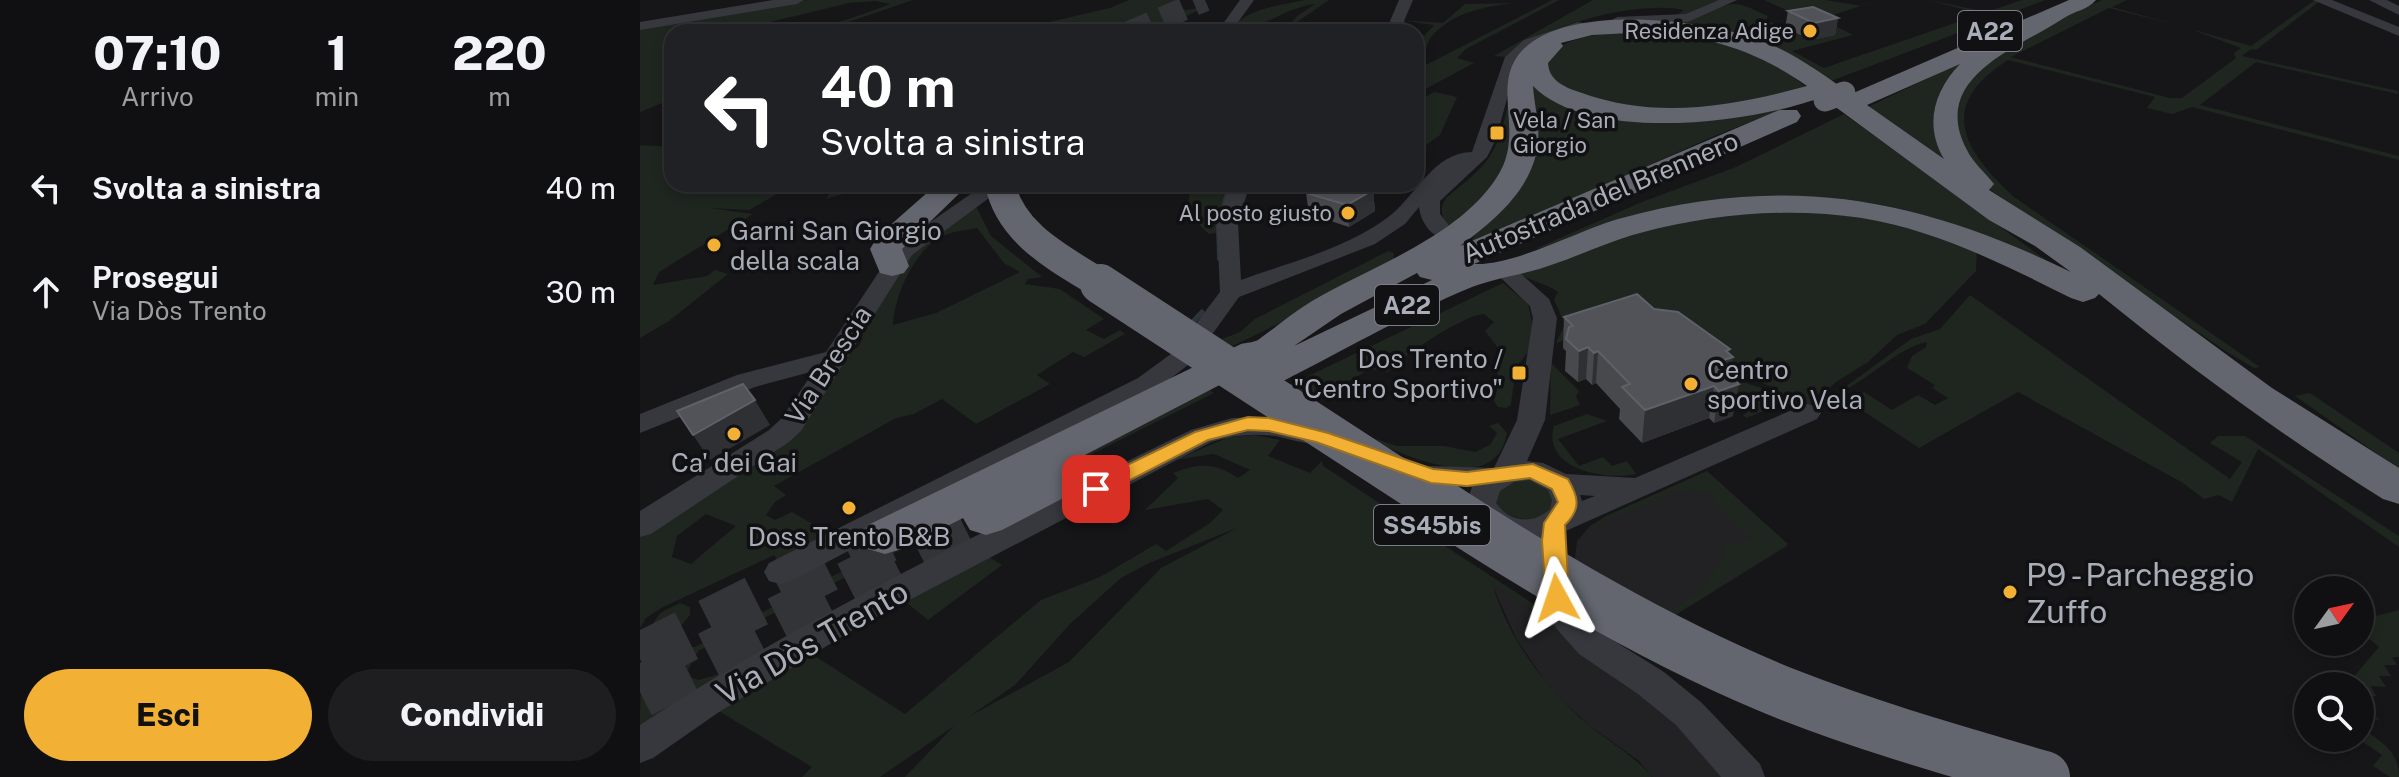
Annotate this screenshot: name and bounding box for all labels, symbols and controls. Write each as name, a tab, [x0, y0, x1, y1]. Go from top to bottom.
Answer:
road number: A22	[1958, 11, 2022, 51]
place label: Residenza Adige	[1624, 18, 1794, 44]
marker: Residenza Adige	[1801, 22, 1819, 40]
text: 07:10	[93, 24, 221, 81]
text: 1	[326, 24, 347, 81]
text: 220	[452, 24, 547, 81]
text: 40 m	[820, 54, 956, 120]
icon: left	[688, 56, 792, 160]
text: Arrivo	[121, 81, 194, 112]
text: min	[315, 81, 359, 112]
text: m	[488, 81, 511, 112]
place label: Vela / San Giorgio	[1513, 107, 1616, 158]
text: Svolta a sinistra	[820, 121, 1085, 163]
marker: Vela / San Giorgio	[1488, 124, 1506, 142]
street label: Autostrada del Brennero	[1457, 125, 1743, 269]
icon: left	[24, 166, 68, 210]
text: Svolta a sinistra	[92, 170, 321, 206]
text: 40 m	[546, 170, 616, 206]
place label: Al posto giusto	[1179, 200, 1332, 226]
marker: Al posto giusto	[1339, 204, 1357, 222]
place label: Garni San Giorgio della scala	[730, 215, 942, 276]
marker: Garni San Giorgio della scala	[705, 236, 723, 254]
text: Prosegui	[92, 259, 219, 295]
icon: ahead	[24, 270, 68, 314]
text: 30 m	[546, 274, 616, 310]
road number: A22	[1375, 285, 1439, 325]
text: Via Dòs Trento	[92, 295, 267, 326]
street label: Via Brescia	[778, 300, 878, 430]
place label: Dos Trento / "Centro Sportivo"	[1293, 343, 1503, 404]
place label: Centro sportivo Vela	[1707, 354, 1863, 415]
marker: Dos Trento / "Centro Sportivo"	[1510, 364, 1528, 382]
marker: Centro sportivo Vela	[1682, 375, 1700, 393]
marker: Ca' dei Gai	[725, 425, 743, 443]
place label: Ca' dei Gai	[671, 447, 797, 478]
pin	[1062, 455, 1130, 523]
icon: arrive	[1074, 467, 1118, 511]
marker: Doss Trento B&B	[840, 499, 858, 517]
road number: SS45bis	[1374, 505, 1490, 545]
place label: Doss Trento B&B	[748, 521, 950, 552]
position arrow	[1515, 556, 1599, 640]
place label: P9 - Parcheggio Zuffo	[2026, 556, 2254, 630]
street label: Via Dòs Trento	[710, 572, 914, 712]
north arrow	[2294, 576, 2374, 656]
map controls	[2294, 576, 2374, 752]
marker: P9 - Parcheggio Zuffo	[2001, 583, 2019, 601]
button: Esci	[24, 669, 312, 761]
button: Condividi	[328, 669, 616, 761]
button: search	[2294, 672, 2374, 752]

